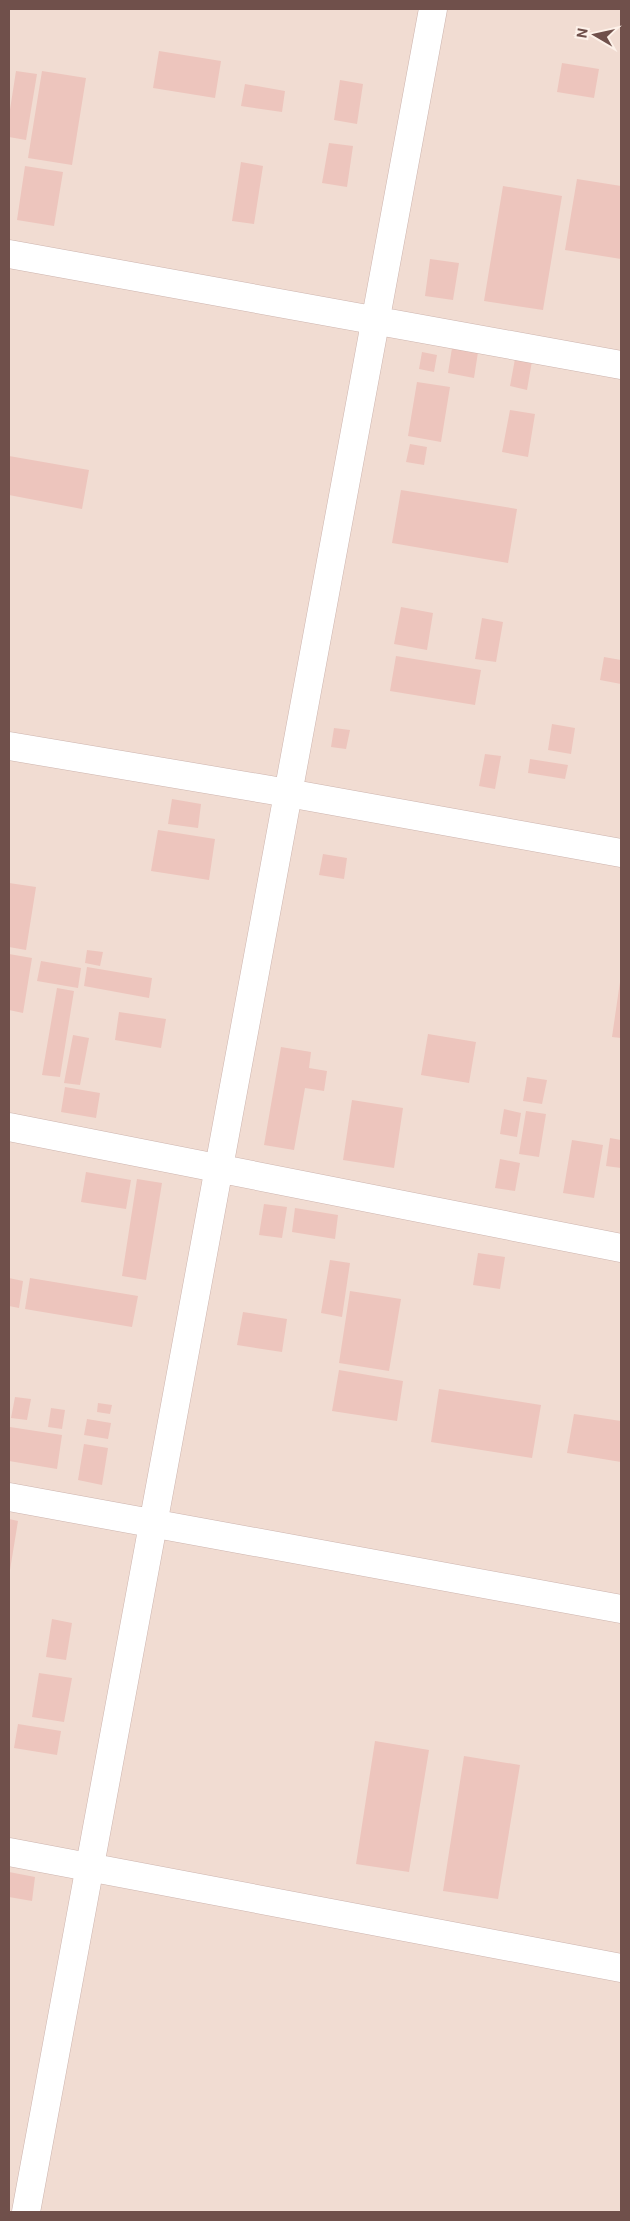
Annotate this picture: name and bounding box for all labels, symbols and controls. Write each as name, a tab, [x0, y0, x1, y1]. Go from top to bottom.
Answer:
north arrow	[570, 10, 620, 60]
text: N	[573, 27, 591, 39]

